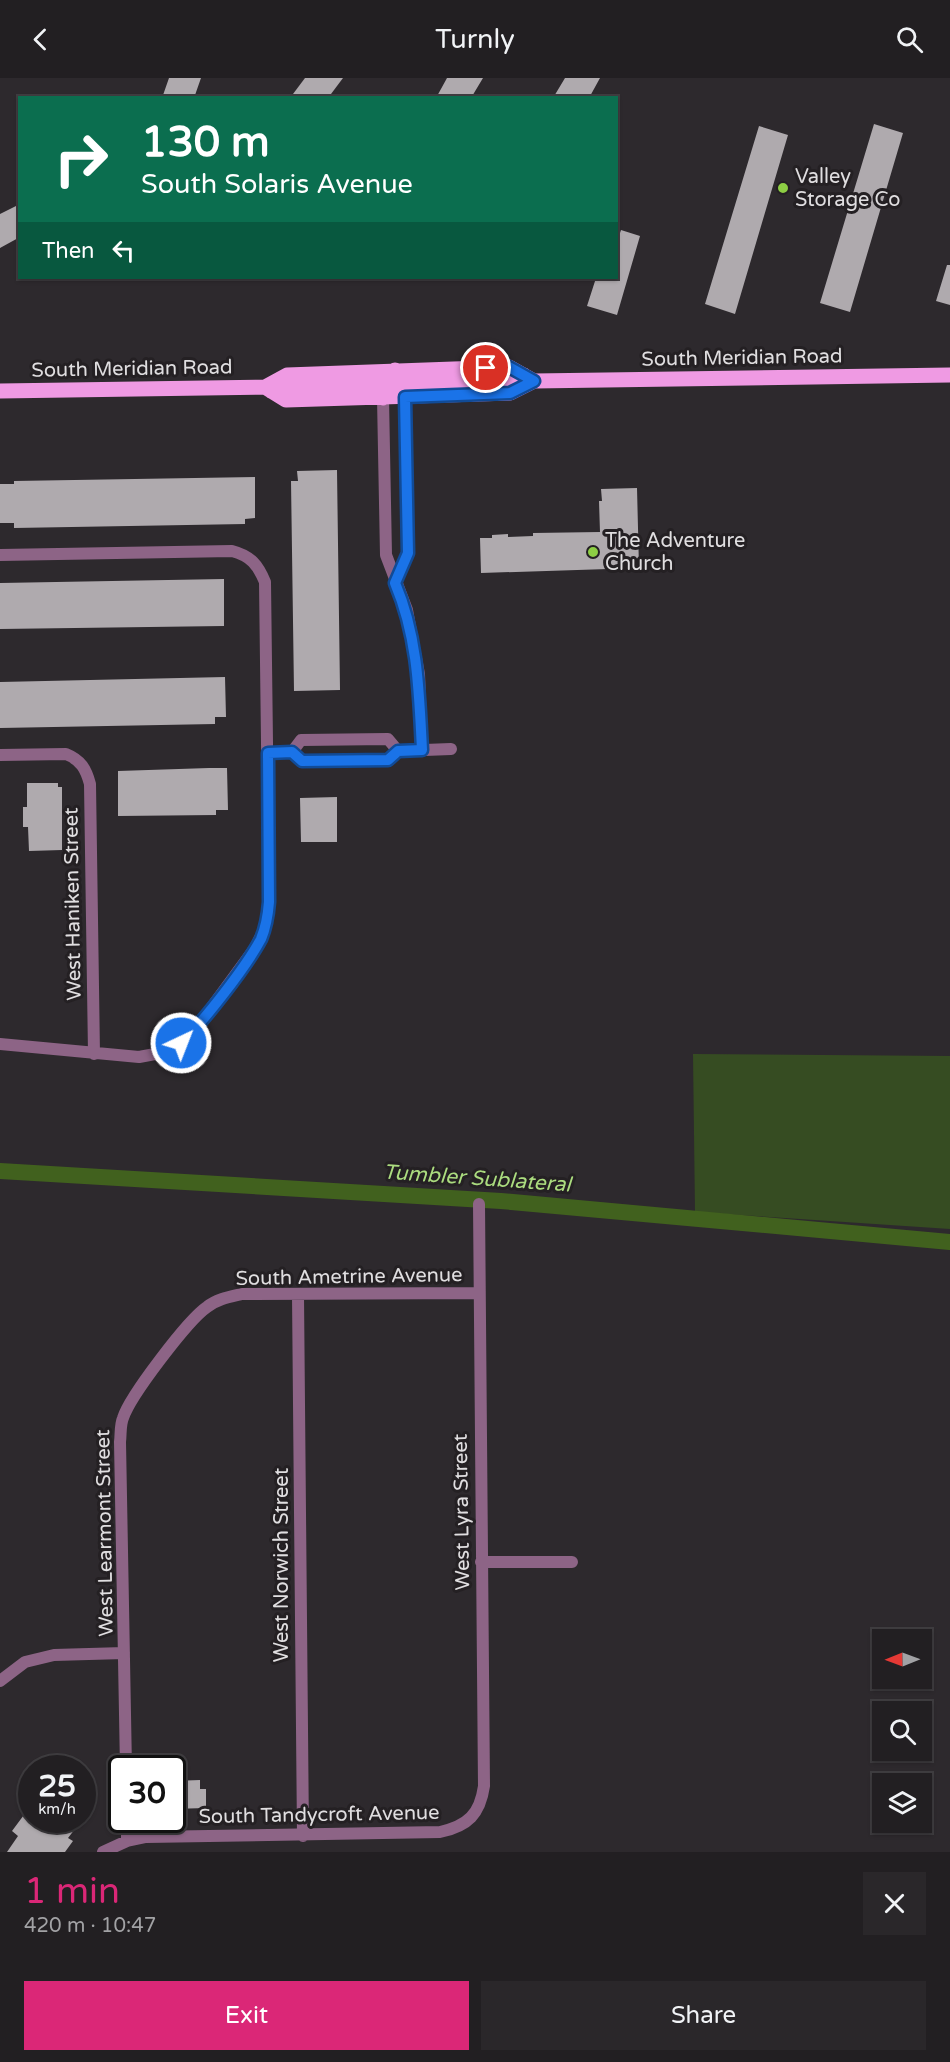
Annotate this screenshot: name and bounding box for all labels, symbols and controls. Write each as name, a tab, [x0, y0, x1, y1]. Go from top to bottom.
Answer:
icon: back	[24, 23, 57, 56]
text: Turnly	[435, 23, 515, 56]
icon: search	[893, 23, 926, 56]
text: 130 m	[141, 117, 270, 168]
icon: right	[42, 120, 120, 198]
place label: Valley Storage Co	[795, 165, 900, 212]
text: South Solaris Avenue	[141, 168, 413, 201]
marker: Valley Storage Co	[776, 181, 790, 195]
icon: left	[107, 234, 140, 267]
text: Then	[42, 238, 95, 264]
pin	[460, 342, 511, 393]
street label: South Meridian Road	[641, 344, 843, 372]
icon: arrive	[469, 351, 502, 384]
street label: South Meridian Road	[31, 355, 233, 383]
place label: The Adventure Church	[605, 529, 745, 576]
marker: The Adventure Church	[586, 545, 600, 559]
street label: West Haniken Street	[59, 807, 87, 1001]
position arrow	[149, 1011, 213, 1075]
water label: Tumbler Sublateral	[382, 1159, 574, 1198]
street label: South Ametrine Avenue	[235, 1263, 463, 1291]
street label: West Learmont Street	[91, 1429, 119, 1637]
street label: West Lyra Street	[449, 1433, 475, 1590]
street label: West Norwich Street	[270, 1467, 294, 1662]
north arrow	[872, 1629, 932, 1689]
map controls	[872, 1629, 932, 1833]
button: search	[872, 1701, 932, 1761]
speed limit sign: 30	[108, 1755, 186, 1833]
text: 25	[38, 1768, 76, 1805]
button: layers	[872, 1773, 932, 1833]
text: km/h	[38, 1800, 76, 1818]
street label: South Tandycroft Avenue	[198, 1801, 440, 1829]
text: 1 min	[24, 1870, 120, 1913]
button: close	[863, 1872, 926, 1935]
text: 420 m · 10:47	[24, 1914, 156, 1938]
button: Exit	[24, 1981, 469, 2050]
button: Share	[481, 1981, 926, 2050]

